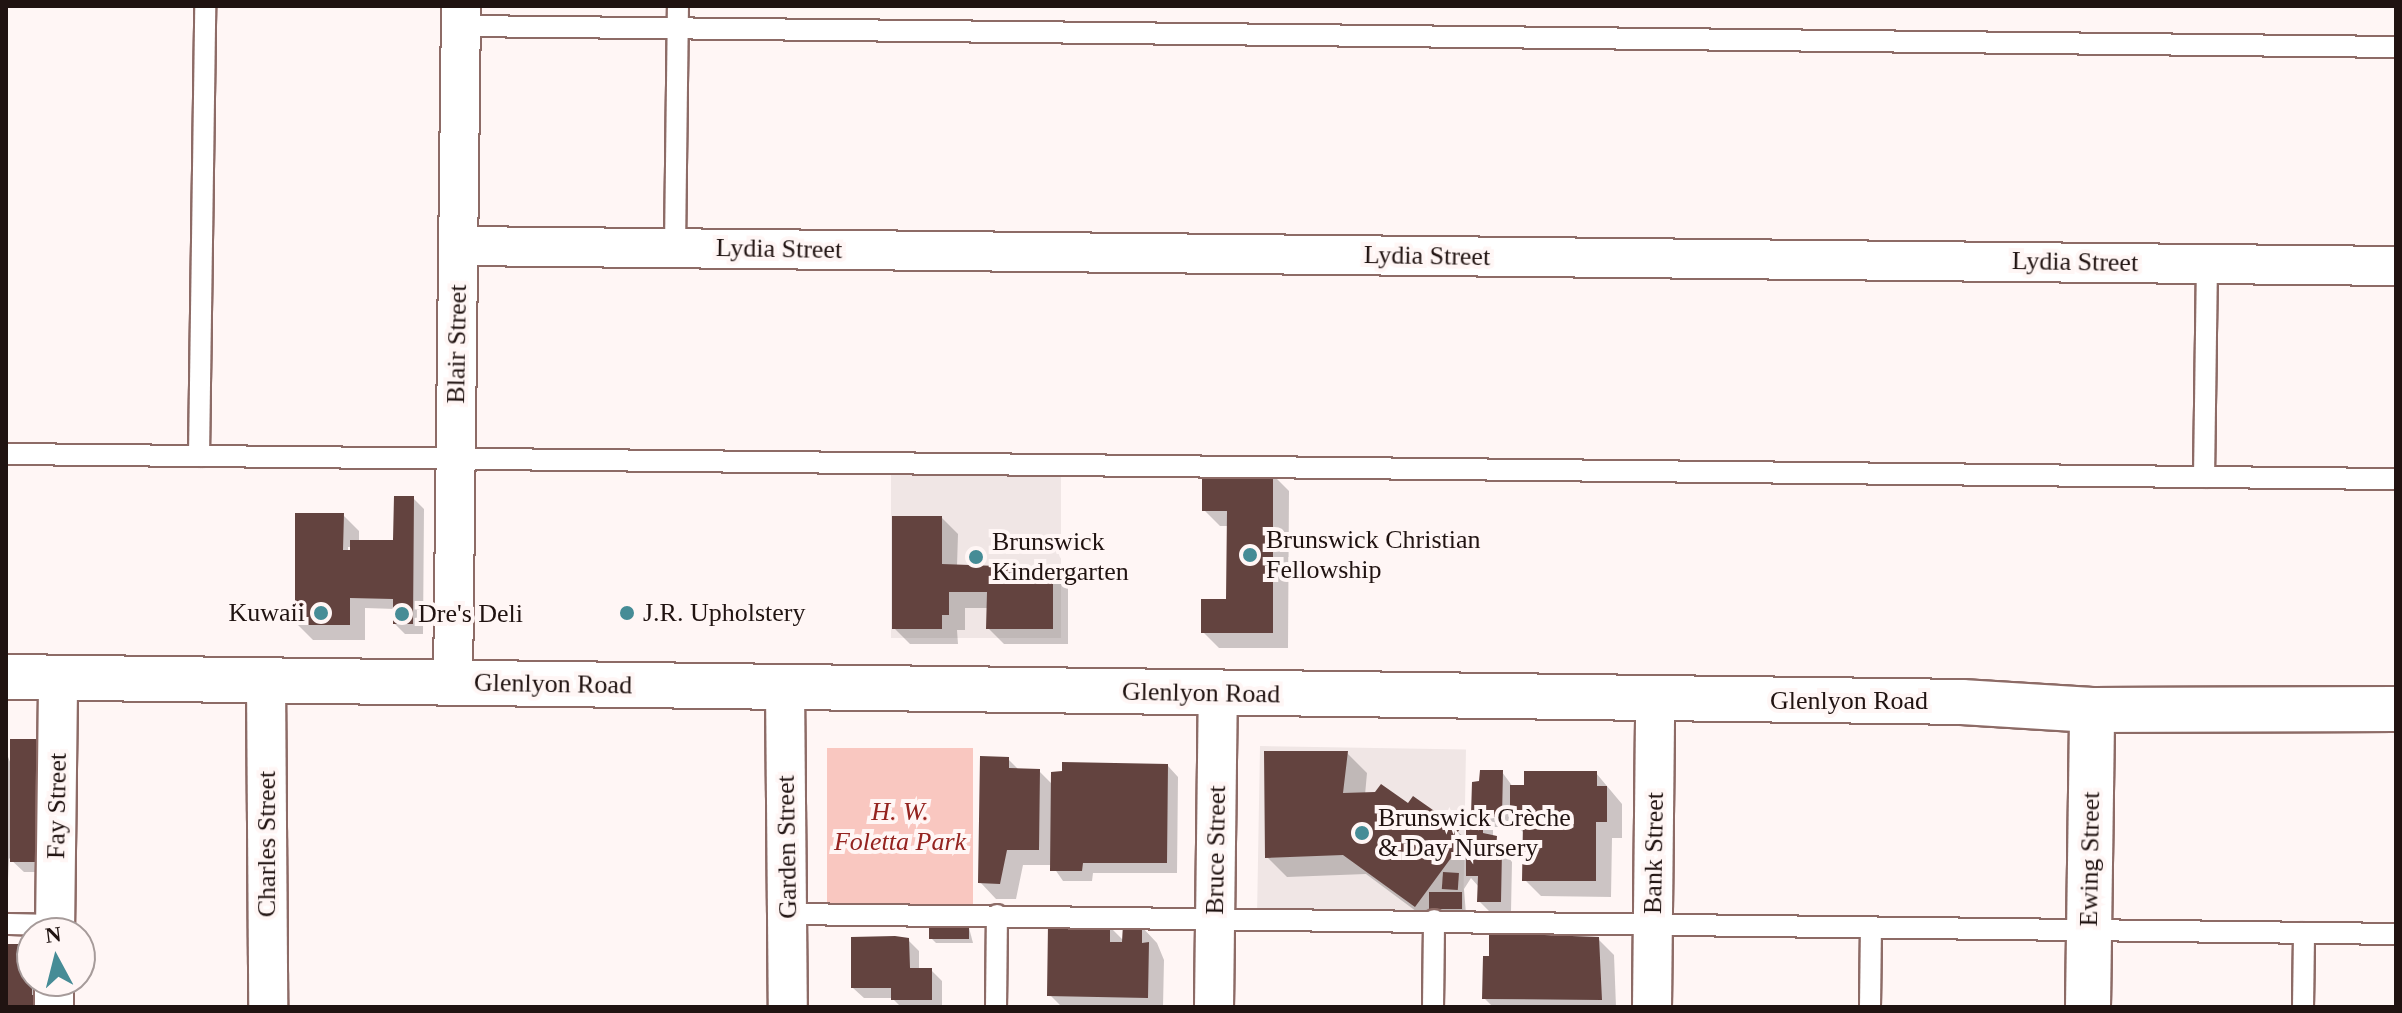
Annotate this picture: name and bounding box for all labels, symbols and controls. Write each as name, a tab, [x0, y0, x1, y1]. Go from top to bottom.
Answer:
street label: Lydia Street	[716, 232, 842, 266]
street label: Lydia Street	[1364, 239, 1490, 273]
street label: Lydia Street	[2012, 245, 2138, 279]
street label: Blair Street	[440, 284, 474, 404]
place label: Brunswick Christian Fellowship	[1266, 524, 1480, 586]
place label: Brunswick Kindergarten	[992, 526, 1129, 588]
marker: Brunswick Christian Fellowship	[1241, 546, 1259, 564]
marker: Brunswick Kindergarten	[967, 548, 985, 566]
place label: Kuwaii	[228, 597, 305, 629]
place label: J.R. Upholstery	[643, 597, 806, 629]
place label: Dre's Deli	[418, 598, 523, 630]
marker: Kuwaii	[312, 604, 330, 622]
marker: J.R. Upholstery	[618, 604, 636, 622]
marker: Dre's Deli	[393, 605, 411, 623]
street label: Glenlyon Road	[474, 667, 632, 701]
street label: Glenlyon Road	[1122, 676, 1280, 710]
street label: Glenlyon Road	[1770, 685, 1928, 717]
street label: Fay Street	[40, 753, 74, 859]
street label: Charles Street	[251, 771, 283, 917]
street label: Garden Street	[770, 775, 804, 919]
street label: Bruce Street	[1199, 785, 1233, 915]
street label: Ewing Street	[2073, 791, 2107, 927]
street label: Bank Street	[1637, 792, 1671, 914]
park label: H. W. Foletta Park	[834, 796, 966, 858]
place label: Brunswick Crèche & Day Nursery	[1378, 802, 1571, 864]
marker: Brunswick Crèche & Day Nursery	[1353, 824, 1371, 842]
north arrow	[16, 917, 96, 997]
text: N	[44, 921, 63, 948]

